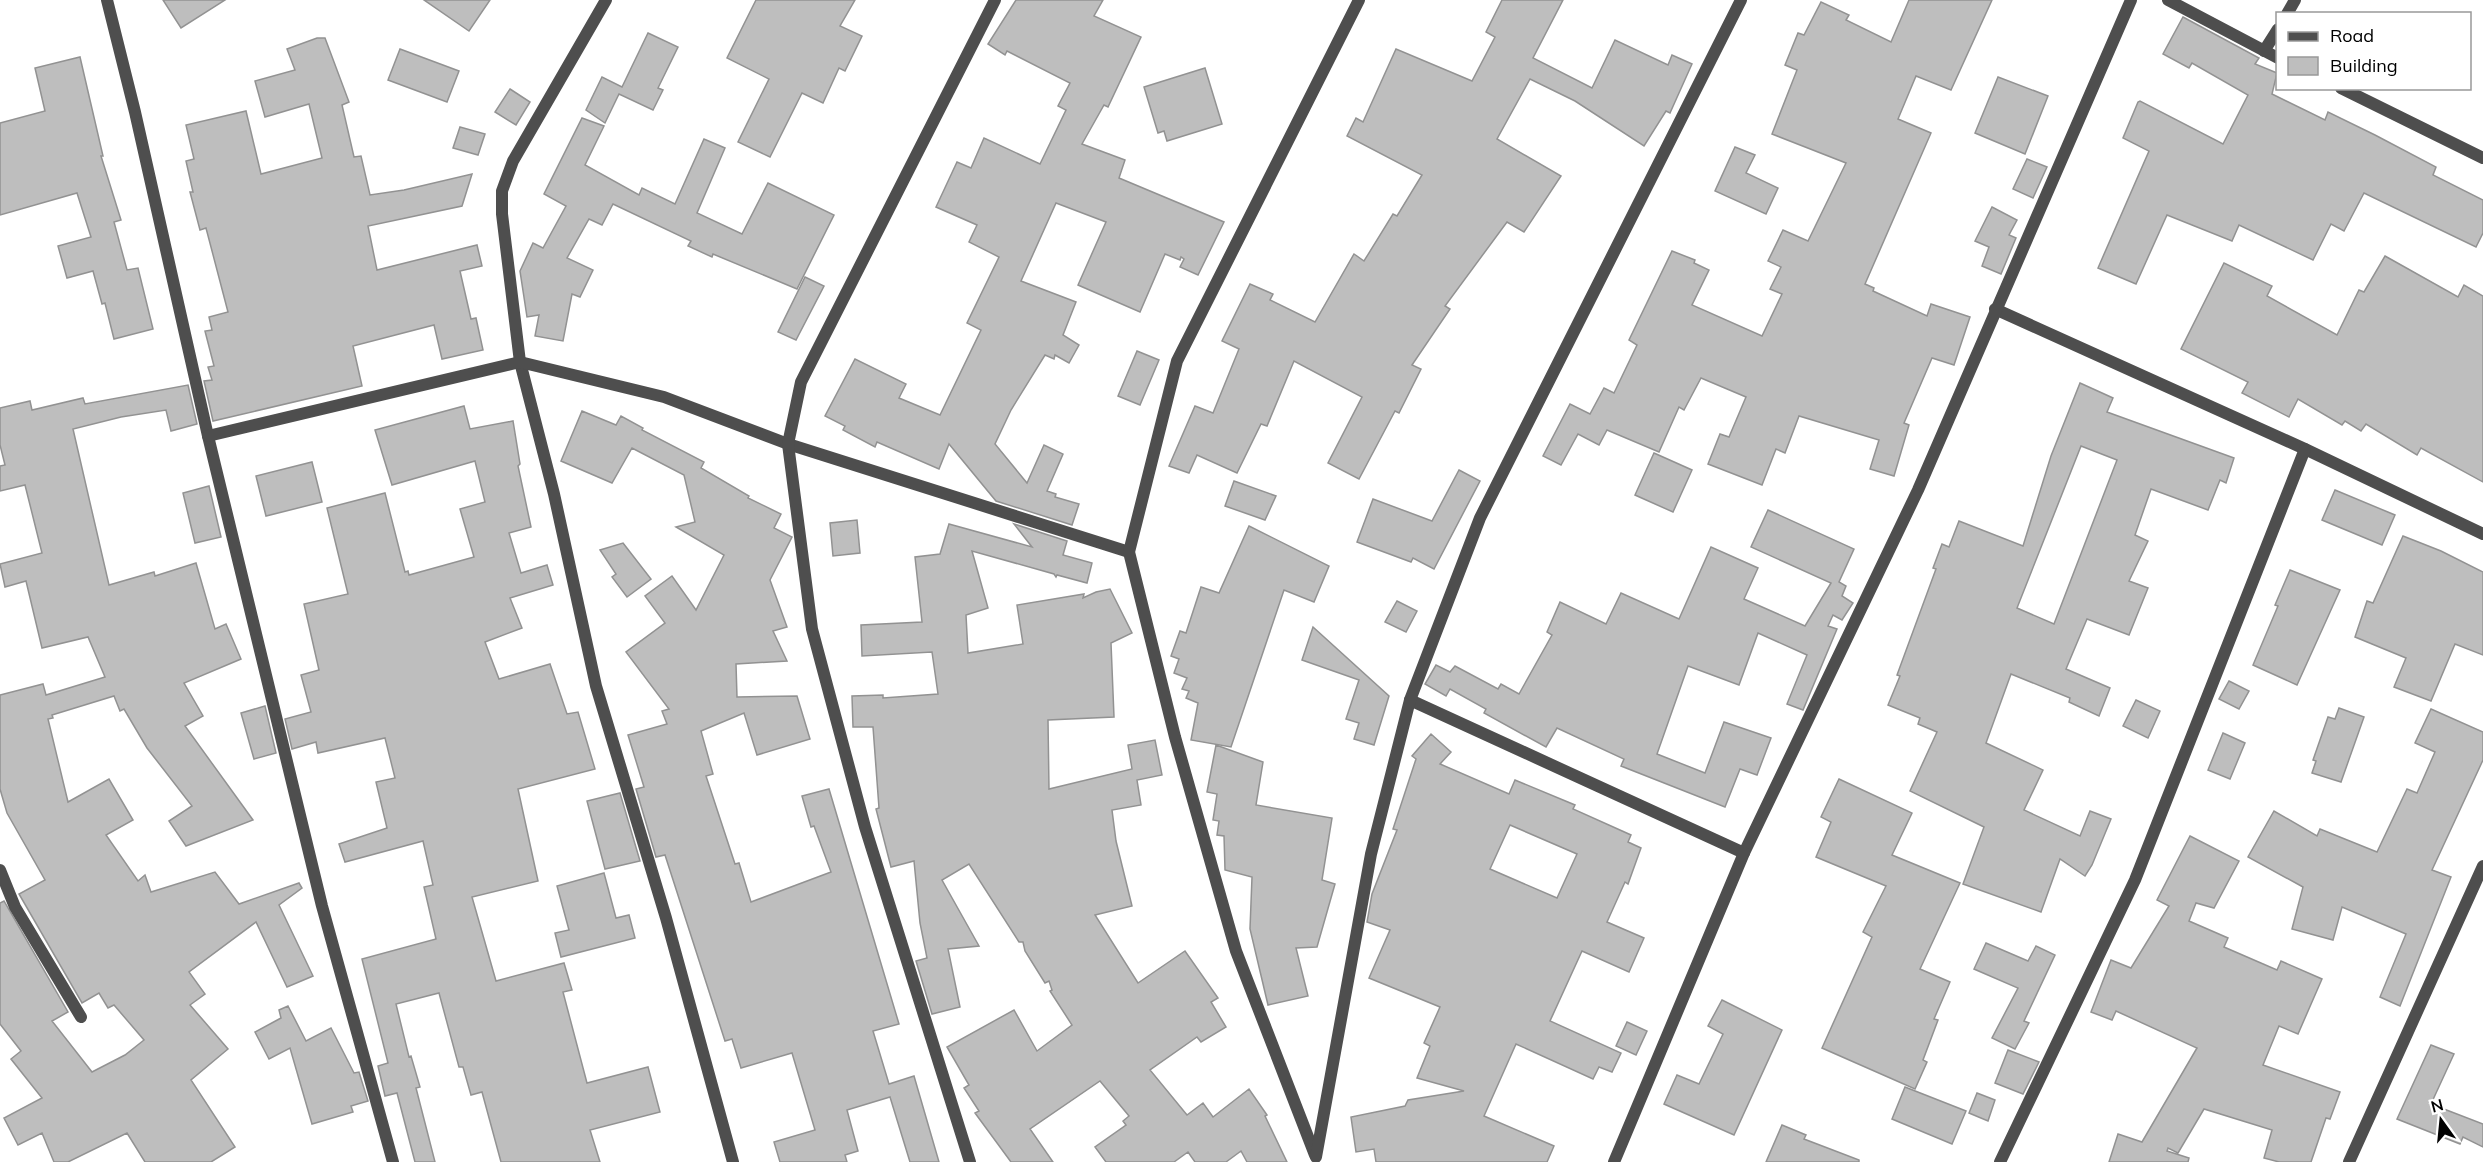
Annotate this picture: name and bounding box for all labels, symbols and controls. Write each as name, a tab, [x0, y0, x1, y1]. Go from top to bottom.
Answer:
legend	[2276, 12, 2471, 90]
text: Road	[2330, 24, 2374, 47]
text: Building	[2330, 54, 2398, 77]
north arrow	[2411, 1090, 2471, 1150]
text: N	[2429, 1094, 2446, 1117]

